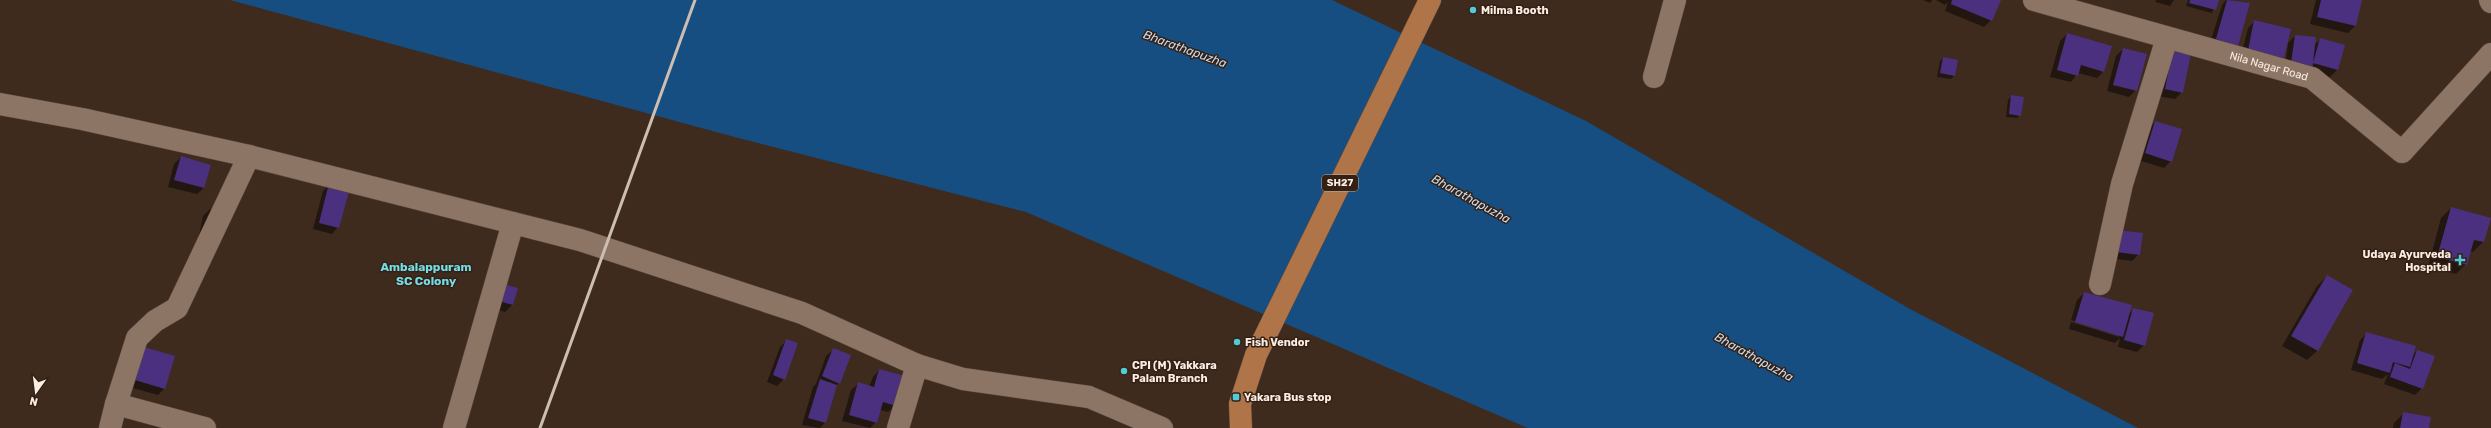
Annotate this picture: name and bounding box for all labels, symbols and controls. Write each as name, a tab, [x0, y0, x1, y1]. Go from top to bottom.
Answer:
place label: Milma Booth	[1481, 4, 1549, 17]
marker: Milma Booth	[1468, 5, 1478, 15]
water label: Bharathapuzha	[1141, 27, 1229, 71]
street label: Nila Nagar Road	[2228, 49, 2310, 83]
water label: Bharathapuzha	[1429, 172, 1513, 226]
road number: SH27	[1322, 175, 1358, 191]
place label: Udaya Ayurveda Hospital	[2363, 248, 2451, 274]
marker: Udaya Ayurveda Hospital	[2454, 254, 2466, 266]
district label: Ambalappuram SC Colony	[380, 260, 472, 288]
water label: Bharathapuzha	[1712, 330, 1796, 384]
place label: Fish Vendor	[1245, 336, 1310, 349]
marker: Fish Vendor	[1232, 337, 1242, 347]
place label: CPI (M) Yakkara Palam Branch	[1132, 359, 1217, 385]
marker: CPI (M) Yakkara Palam Branch	[1119, 366, 1129, 376]
north arrow	[16, 372, 56, 412]
place label: Yakara Bus stop	[1244, 391, 1332, 404]
marker: Yakara Bus stop	[1231, 392, 1241, 402]
text: N	[28, 394, 39, 408]

